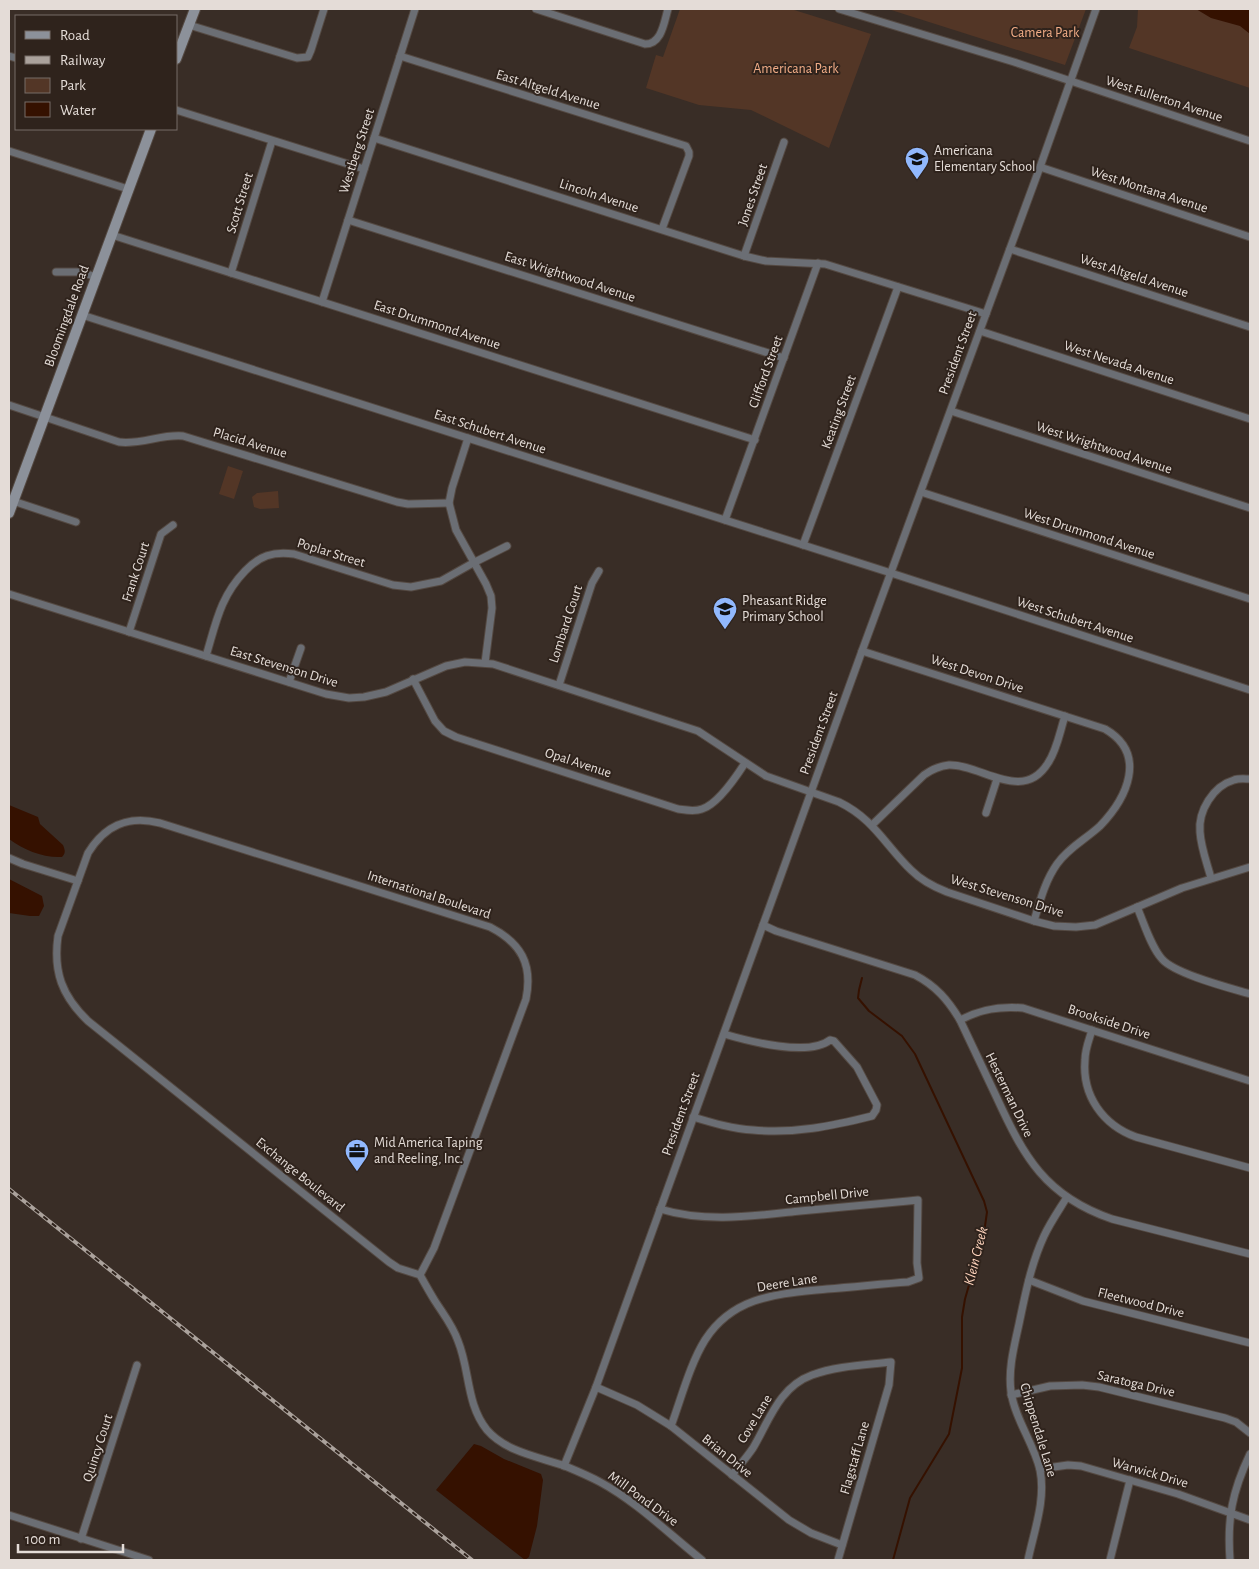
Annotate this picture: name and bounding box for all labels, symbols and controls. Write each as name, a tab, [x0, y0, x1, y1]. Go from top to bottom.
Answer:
legend	[15, 15, 178, 130]
park label: Camera Park	[1011, 26, 1080, 40]
text: Road	[60, 28, 90, 43]
text: Railway	[60, 53, 106, 68]
park label: Americana Park	[753, 62, 839, 76]
street label: East Altgeld Avenue	[494, 68, 602, 112]
street label: West Fullerton Avenue	[1104, 73, 1224, 125]
text: Park	[60, 78, 86, 93]
text: Water	[60, 103, 96, 118]
street label: Westberg Street	[337, 106, 377, 195]
place label: Americana Elementary School	[934, 144, 1036, 174]
school or university icon: Americana Elementary School	[904, 146, 930, 180]
street label: Jones Street	[736, 162, 770, 228]
street label: West Montana Avenue	[1089, 164, 1209, 216]
street label: Scott Street	[224, 170, 256, 235]
street label: Lincoln Avenue	[558, 177, 640, 215]
street label: East Wrightwood Avenue	[503, 249, 637, 305]
street label: West Altgeld Avenue	[1078, 252, 1190, 300]
street label: Bloomingdale Road	[42, 263, 92, 369]
street label: East Drummond Avenue	[372, 298, 502, 352]
street label: President Street	[936, 309, 980, 396]
street label: Clifford Street	[746, 333, 786, 410]
street label: West Nevada Avenue	[1062, 339, 1176, 387]
street label: Keating Street	[819, 373, 859, 451]
street label: East Schubert Avenue	[432, 407, 548, 457]
street label: West Wrightwood Avenue	[1034, 419, 1174, 477]
street label: Placid Avenue	[211, 425, 289, 461]
street label: West Drummond Avenue	[1021, 506, 1157, 562]
street label: Poplar Street	[295, 536, 367, 570]
street label: Frank Court	[120, 540, 152, 604]
street label: Lombard Court	[547, 583, 585, 665]
place label: Pheasant Ridge Primary School	[742, 594, 827, 624]
street label: West Schubert Avenue	[1015, 594, 1135, 646]
school or university icon: Pheasant Ridge Primary School	[712, 596, 738, 630]
street label: East Stevenson Drive	[228, 644, 340, 690]
street label: West Devon Drive	[929, 652, 1025, 696]
street label: President Street	[797, 689, 841, 776]
street label: Opal Avenue	[543, 746, 613, 780]
street label: International Boulevard	[366, 868, 492, 922]
street label: West Stevenson Drive	[949, 872, 1065, 920]
street label: Brookside Drive	[1066, 1002, 1152, 1042]
street label: Hesterman Drive	[982, 1050, 1036, 1140]
street label: President Street	[659, 1070, 703, 1157]
street label: Exchange Boulevard	[253, 1135, 347, 1215]
place label: Mid America Taping and Reeling, Inc.	[374, 1136, 483, 1166]
office icon: Mid America Taping and Reeling, Inc.	[344, 1138, 370, 1172]
street label: Campbell Drive	[785, 1185, 869, 1207]
water label: Klein Creek	[961, 1225, 991, 1287]
street label: Deere Lane	[756, 1271, 818, 1295]
street label: Fleetwood Drive	[1096, 1285, 1186, 1321]
street label: Saratoga Drive	[1096, 1368, 1176, 1400]
street label: Chippendale Lane	[1017, 1381, 1059, 1479]
street label: Cove Lane	[735, 1392, 775, 1446]
street label: Quincy Court	[80, 1412, 116, 1484]
street label: Flagstaff Lane	[838, 1420, 872, 1496]
street label: Brian Drive	[699, 1432, 755, 1480]
street label: Warwick Drive	[1110, 1455, 1190, 1491]
street label: Mill Pond Drive	[605, 1469, 681, 1529]
scale bar	[18, 1522, 122, 1554]
text: 100 m	[25, 1532, 60, 1547]

